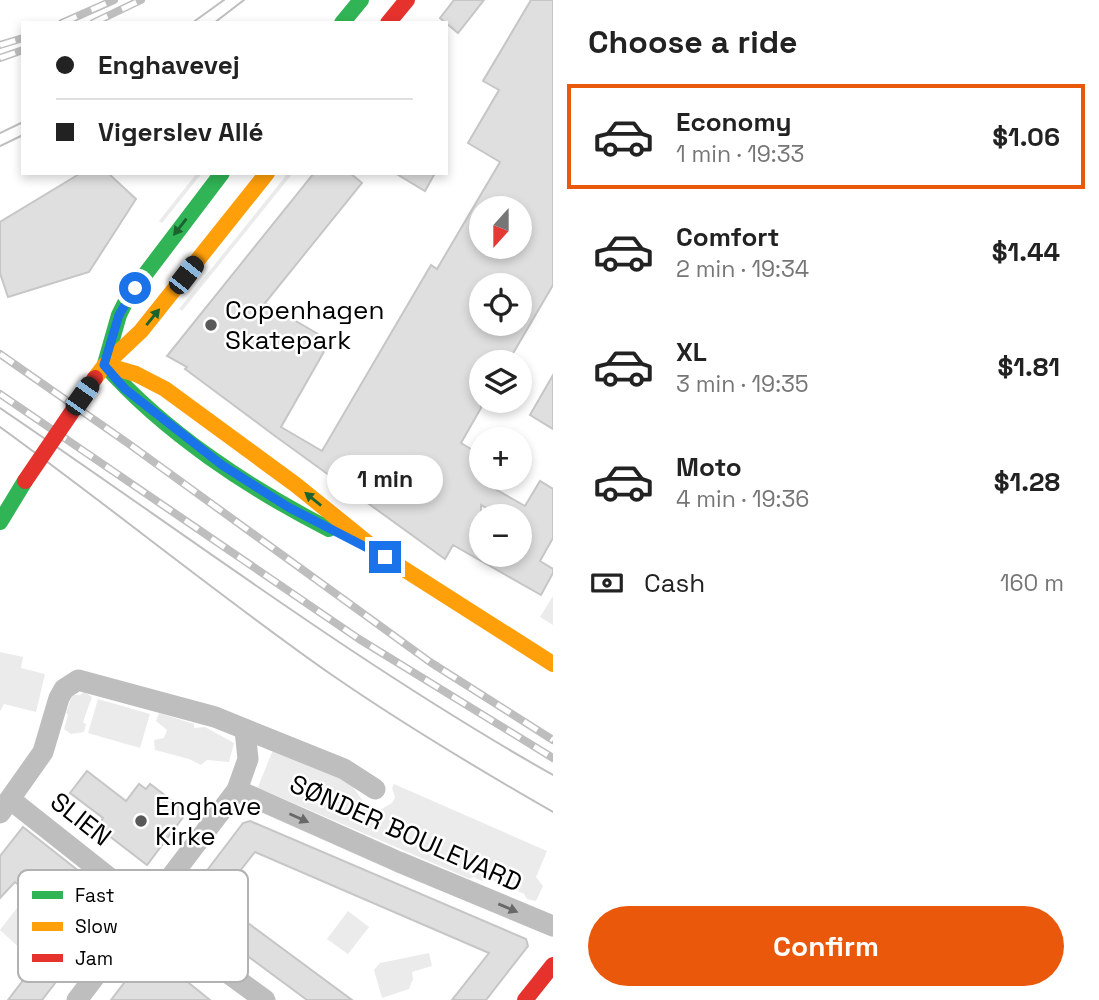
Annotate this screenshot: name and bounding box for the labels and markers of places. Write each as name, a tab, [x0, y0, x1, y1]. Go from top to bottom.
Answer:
place label: Copenhagen Skatepark	[225, 293, 384, 357]
marker: Copenhagen Skatepark	[203, 317, 219, 333]
place label: Enghave Kirke	[155, 789, 261, 853]
marker: Enghave Kirke	[133, 813, 149, 829]

